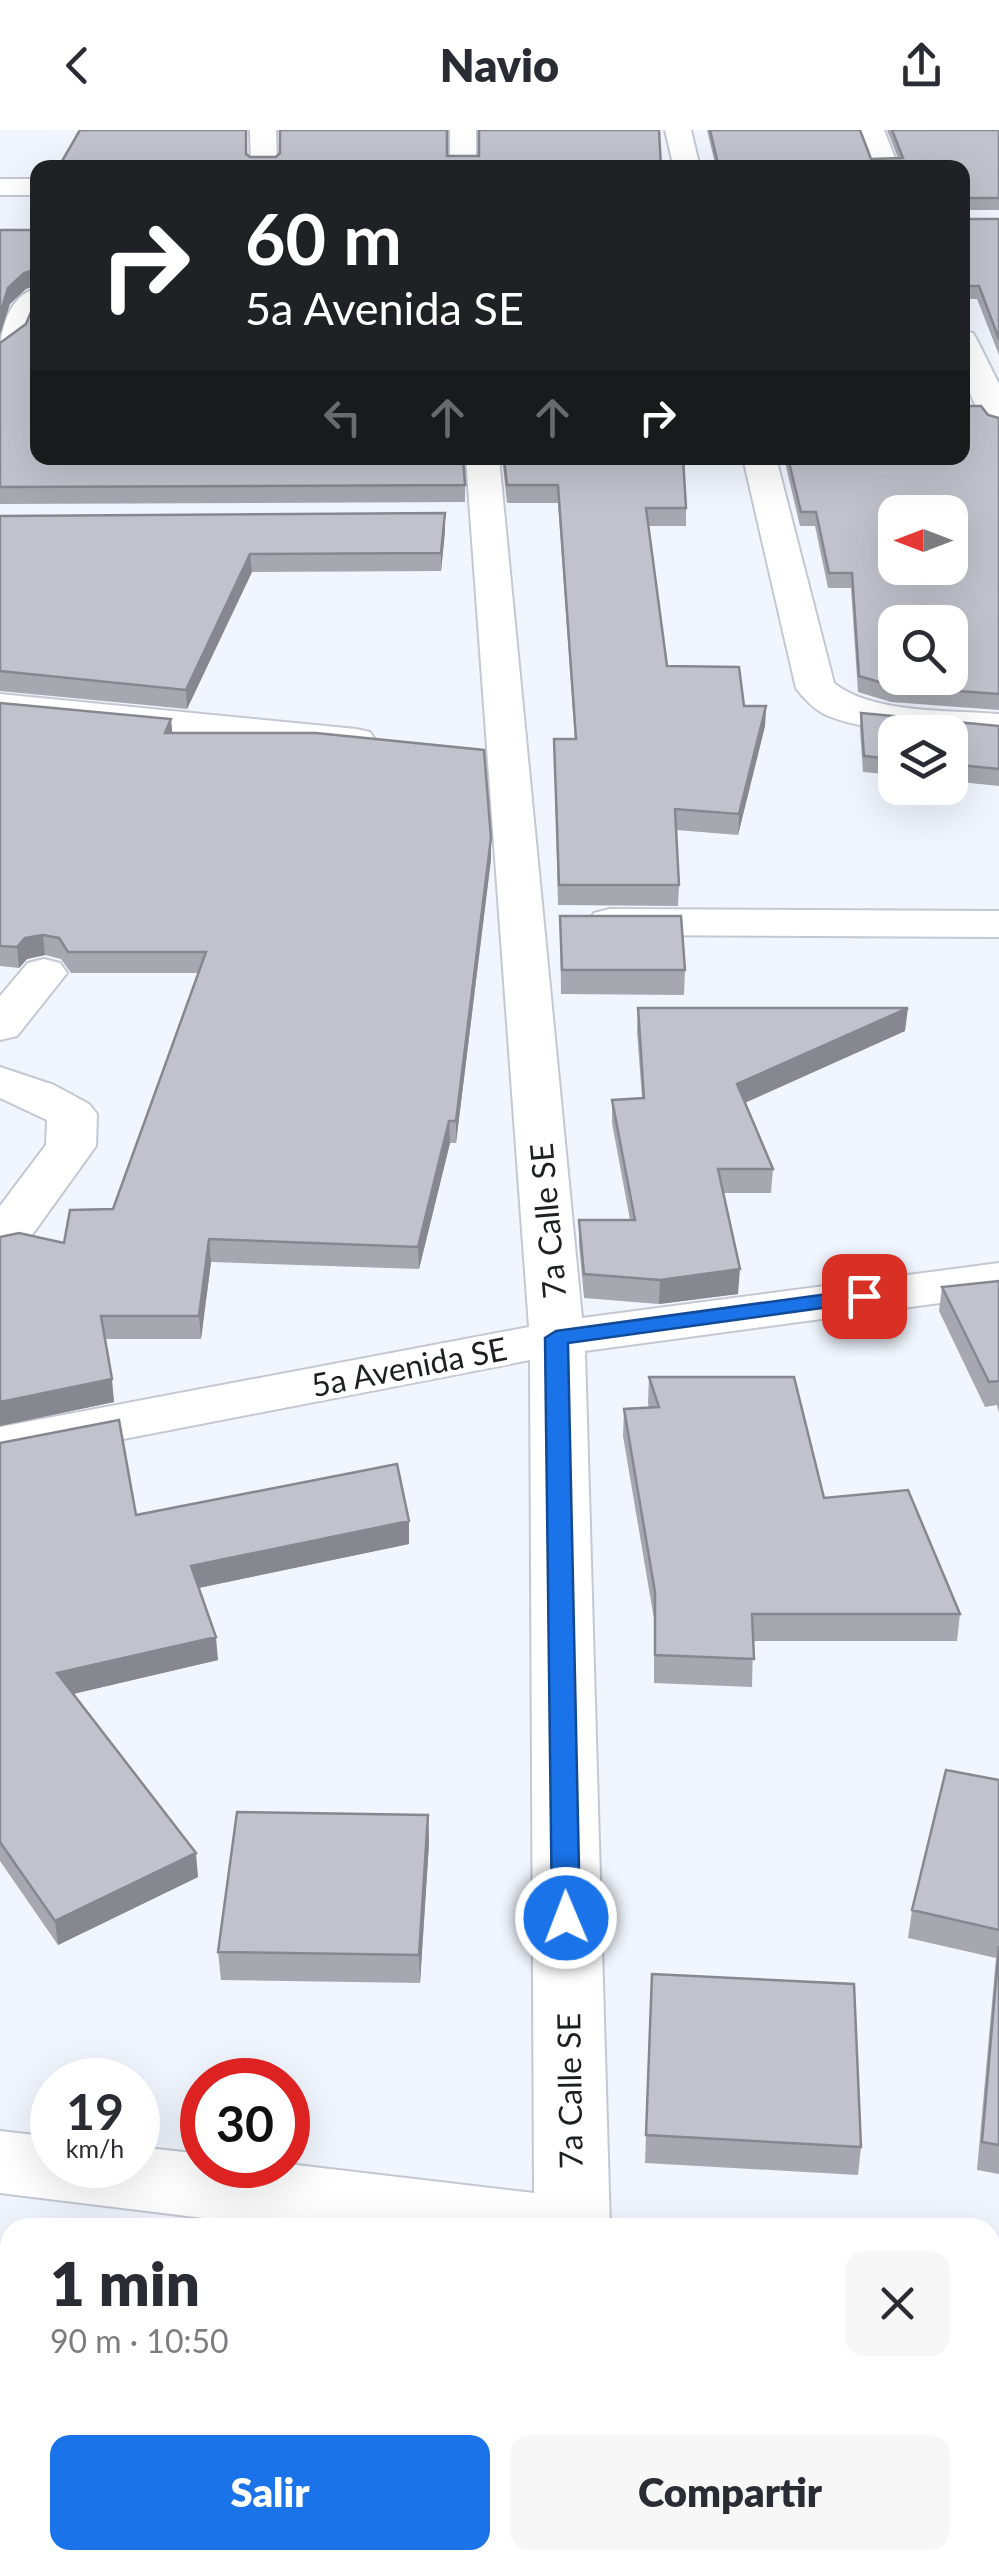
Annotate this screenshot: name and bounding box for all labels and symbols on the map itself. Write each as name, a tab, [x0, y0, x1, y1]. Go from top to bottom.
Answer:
north arrow	[878, 495, 968, 585]
street label: 7a Calle SE	[521, 1142, 573, 1300]
pin	[822, 1254, 907, 1339]
street label: 5a Avenida SE	[308, 1328, 510, 1404]
position arrow	[514, 1866, 618, 1970]
street label: 7a Calle SE	[548, 2013, 590, 2169]
speed limit sign: 30	[180, 2058, 310, 2188]

